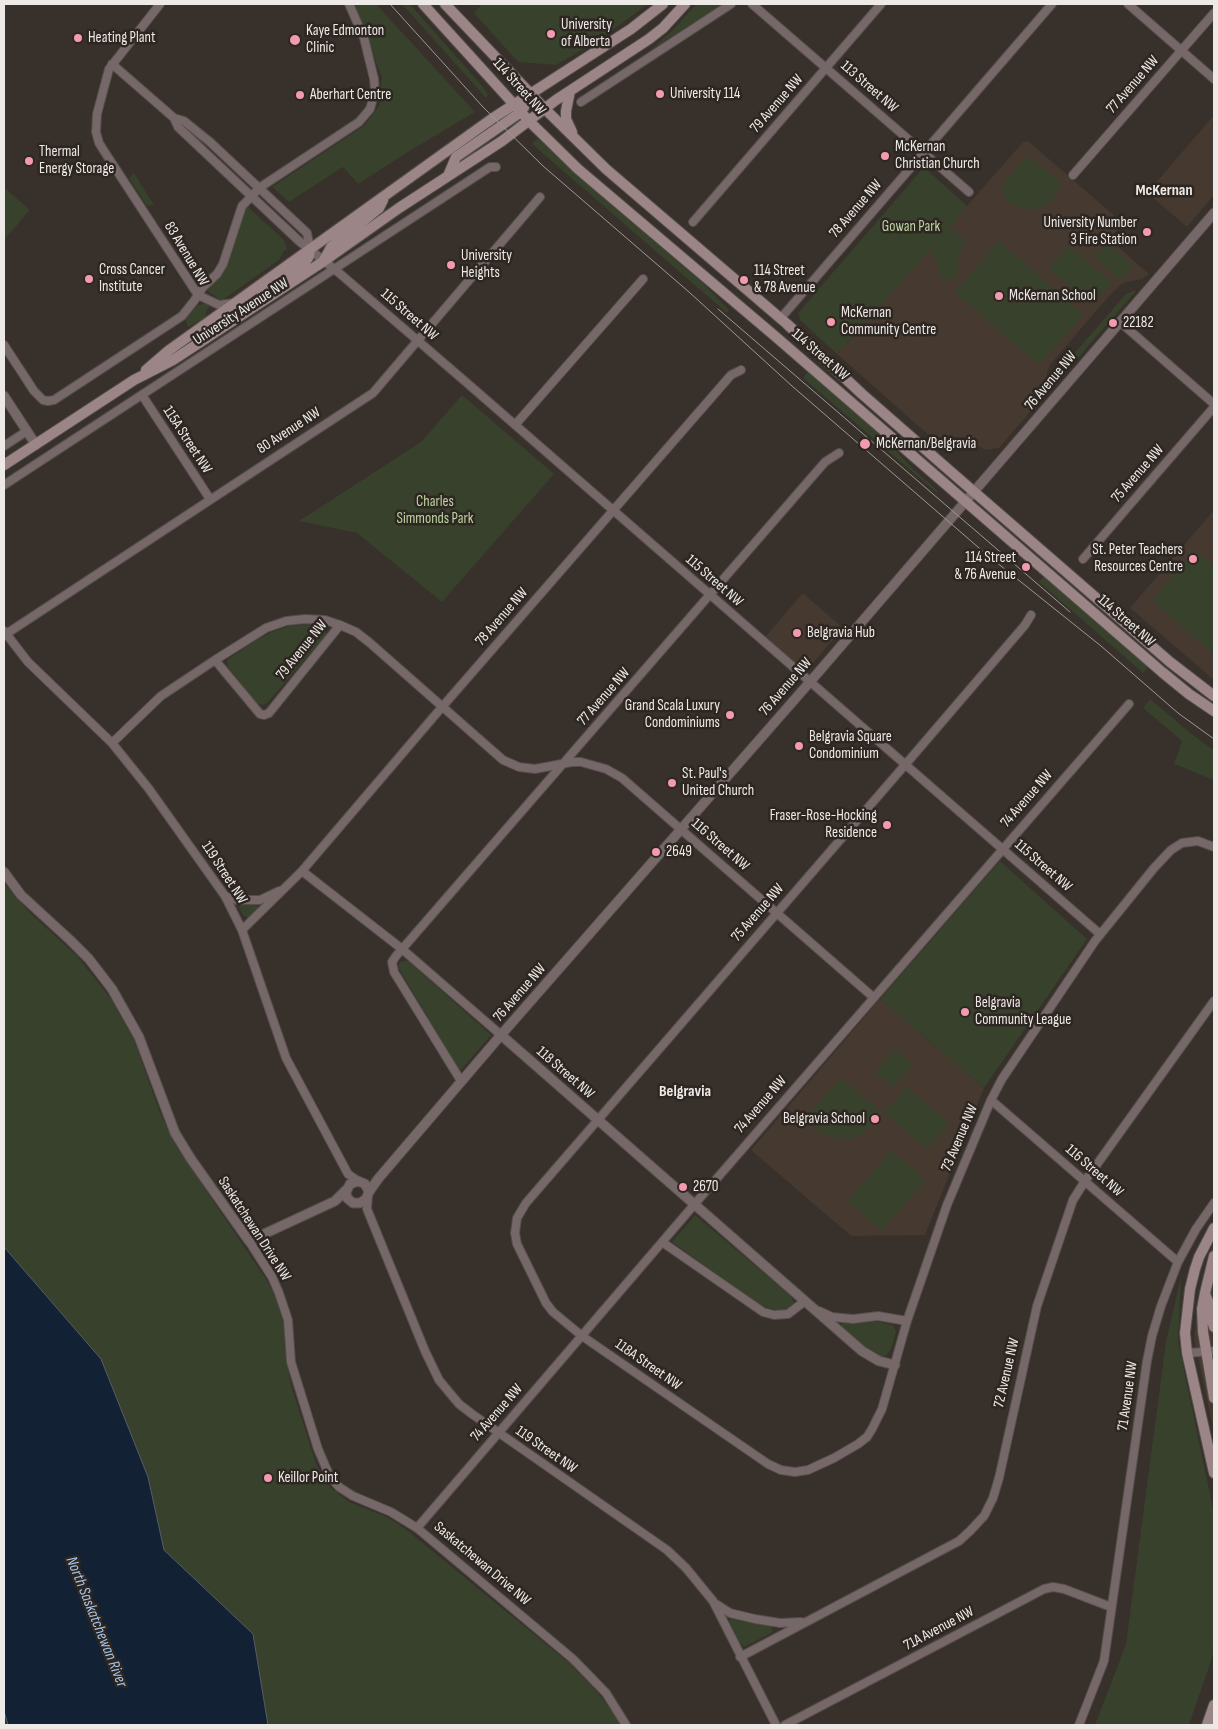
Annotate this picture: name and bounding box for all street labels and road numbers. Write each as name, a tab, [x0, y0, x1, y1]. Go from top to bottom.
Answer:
street label: 77 Avenue NW	[1103, 52, 1163, 118]
street label: 114 Street NW	[489, 55, 549, 119]
street label: 113 Street NW	[836, 57, 902, 117]
street label: 79 Avenue NW	[747, 71, 807, 137]
street label: 78 Avenue NW	[826, 176, 886, 242]
street label: 83 Avenue NW	[160, 219, 212, 289]
street label: University Avenue NW	[190, 275, 292, 349]
street label: 115 Street NW	[377, 285, 441, 345]
street label: 114 Street NW	[787, 325, 853, 385]
street label: 76 Avenue NW	[1021, 348, 1081, 414]
street label: 115A Street NW	[159, 403, 215, 477]
street label: 80 Avenue NW	[254, 404, 324, 458]
street label: 75 Avenue NW	[1108, 441, 1168, 507]
street label: 115 Street NW	[682, 551, 746, 611]
street label: 78 Avenue NW	[472, 584, 532, 650]
street label: 114 Street NW	[1093, 591, 1159, 651]
street label: 79 Avenue NW	[273, 617, 331, 683]
street label: 76 Avenue NW	[756, 654, 816, 720]
street label: 77 Avenue NW	[574, 664, 634, 730]
street label: 74 Avenue NW	[997, 767, 1057, 831]
street label: 116 Street NW	[687, 815, 753, 875]
street label: 115 Street NW	[1011, 836, 1075, 896]
street label: 119 Street NW	[197, 838, 251, 908]
street label: 75 Avenue NW	[728, 880, 788, 946]
street label: 76 Avenue NW	[490, 960, 550, 1026]
street label: 118 Street NW	[532, 1043, 598, 1103]
street label: 74 Avenue NW	[731, 1073, 791, 1137]
street label: 73 Avenue NW	[938, 1102, 982, 1174]
street label: 116 Street NW	[1061, 1141, 1127, 1201]
street label: Saskatchewan Drive NW	[214, 1173, 294, 1285]
street label: 118A Street NW	[611, 1335, 685, 1395]
street label: 72 Avenue NW	[990, 1336, 1024, 1410]
street label: 71 Avenue NW	[1114, 1360, 1142, 1432]
street label: 74 Avenue NW	[467, 1381, 527, 1445]
street label: 119 Street NW	[512, 1422, 580, 1478]
street label: Saskatchewan Drive NW	[430, 1518, 534, 1610]
street label: 71A Avenue NW	[901, 1603, 977, 1655]

